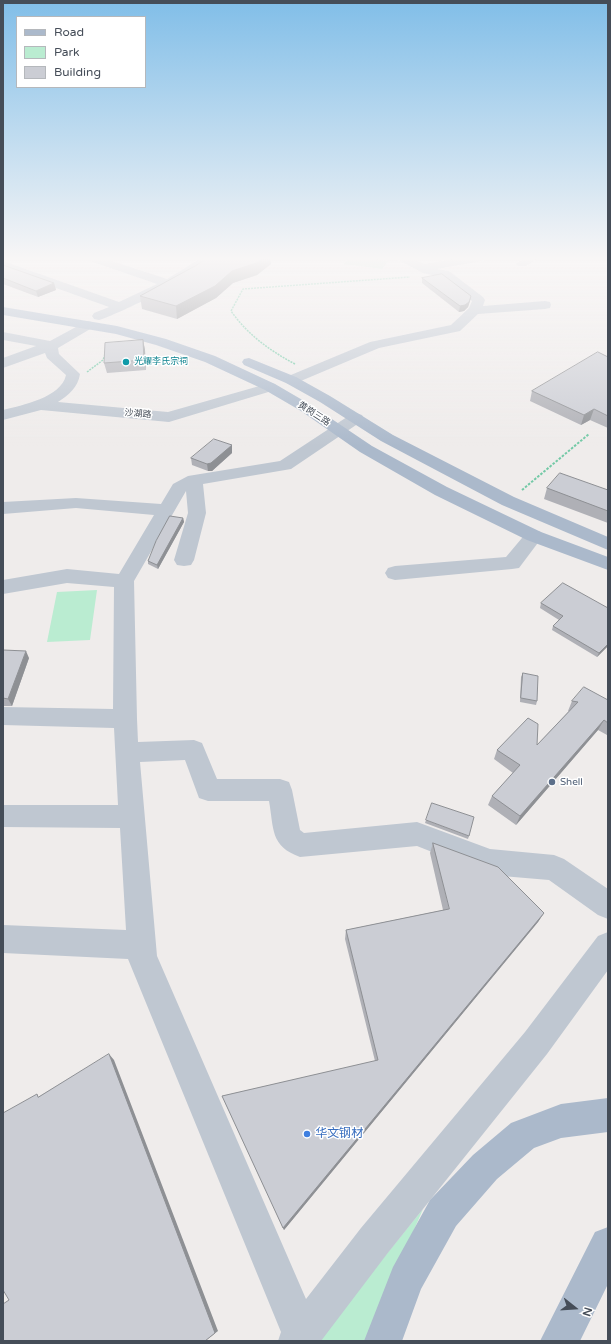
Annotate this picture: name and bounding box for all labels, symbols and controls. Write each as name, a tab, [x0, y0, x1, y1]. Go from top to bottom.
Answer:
legend	[16, 16, 146, 88]
text: Road	[54, 25, 84, 39]
text: Park	[54, 45, 80, 59]
text: Building	[54, 65, 101, 79]
marker: 光耀李氏宗祠	[121, 357, 131, 367]
place label: 光耀李氏宗祠	[134, 357, 188, 367]
street label: 黄岗三路	[296, 400, 332, 428]
street label: 沙湖路	[124, 407, 152, 421]
place label: Shell	[560, 776, 583, 788]
marker: Shell	[547, 777, 557, 787]
place label: 华文钢材	[315, 1127, 363, 1141]
marker: 华文钢材	[302, 1129, 312, 1139]
north arrow	[555, 1288, 595, 1328]
text: N	[579, 1306, 594, 1318]

